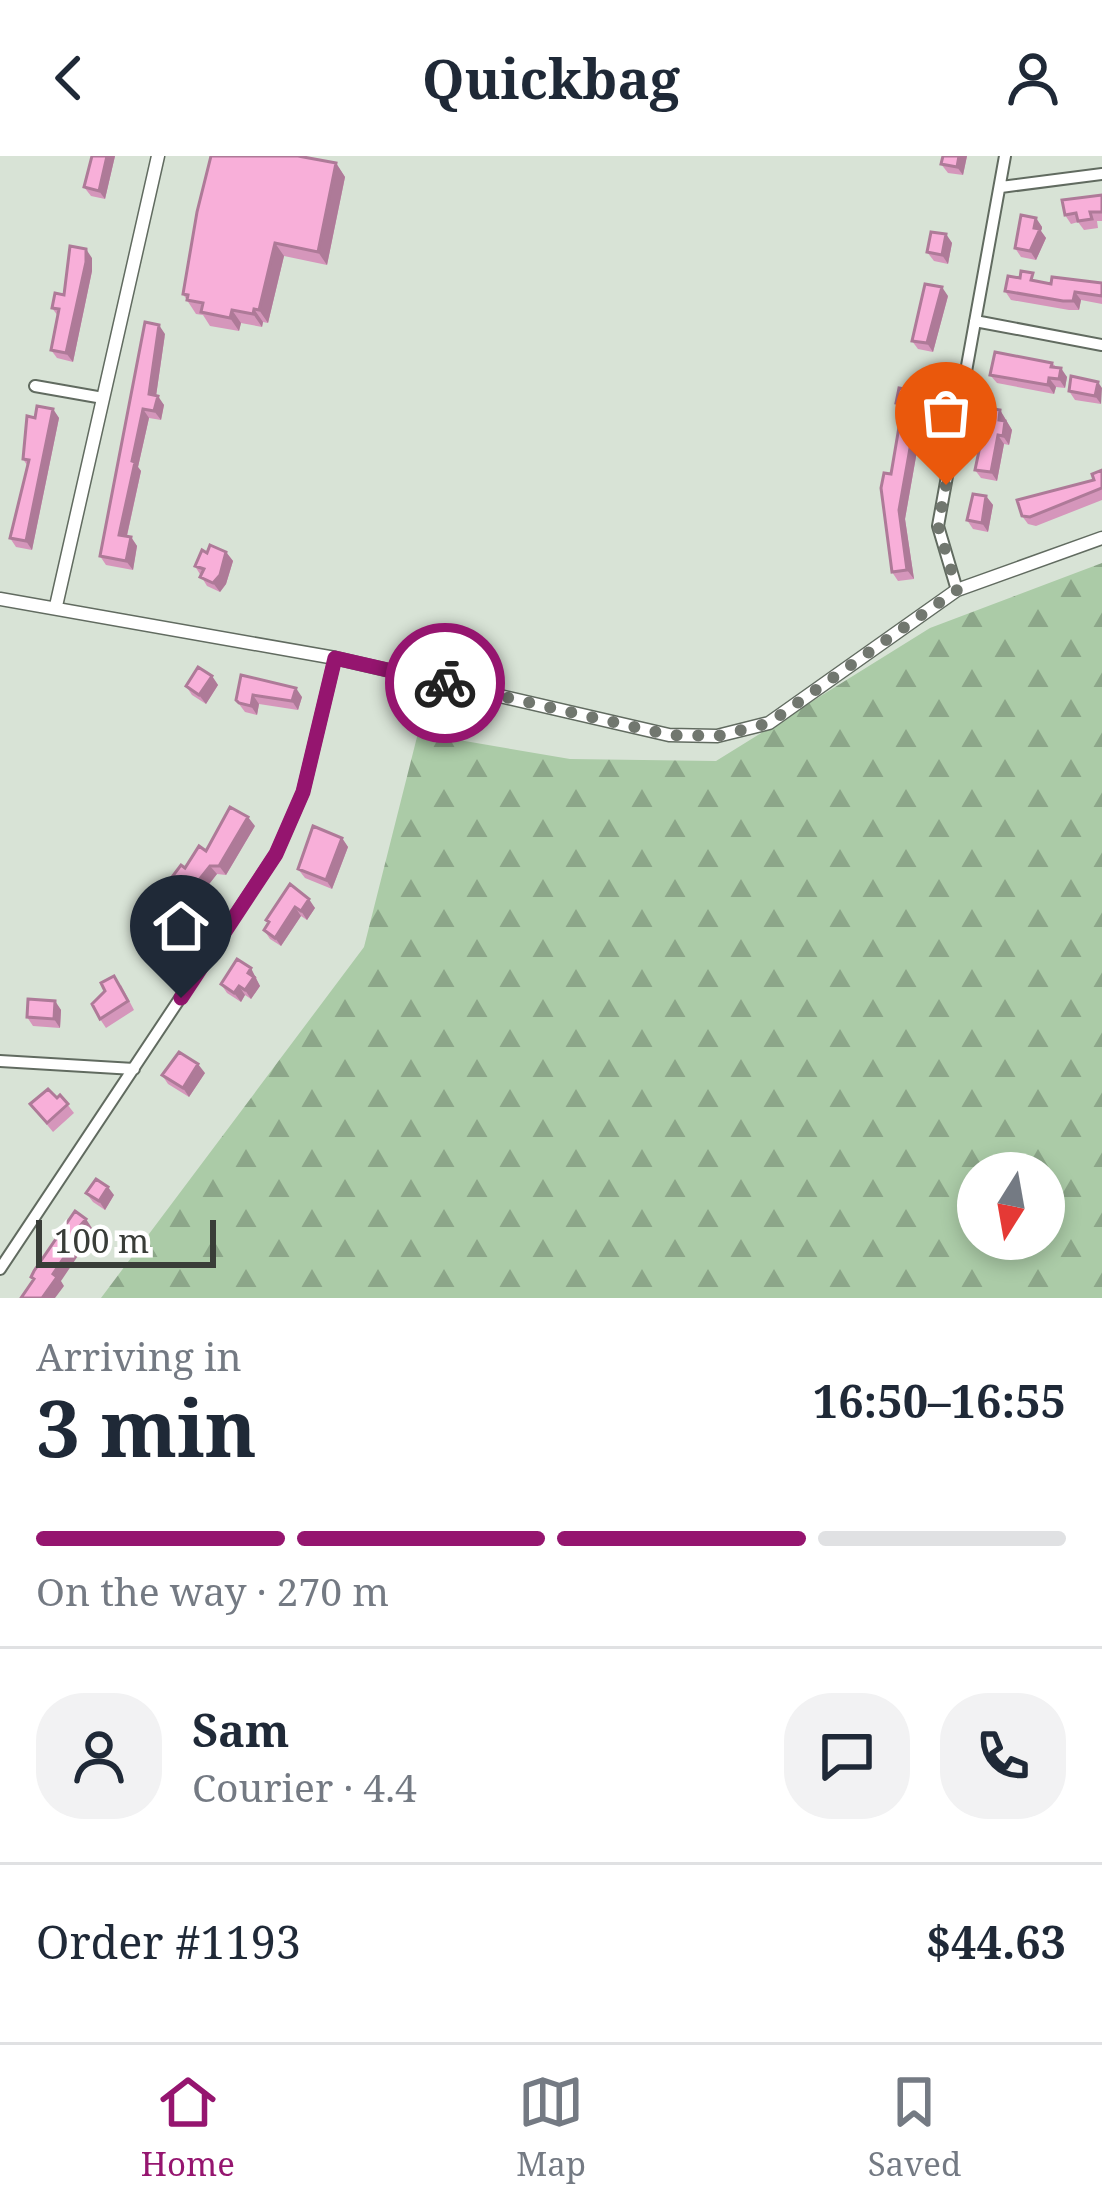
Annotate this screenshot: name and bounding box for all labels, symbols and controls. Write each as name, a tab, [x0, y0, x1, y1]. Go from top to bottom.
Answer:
text: Quickbag	[422, 41, 680, 115]
icon: back	[36, 45, 102, 111]
icon: person	[1000, 45, 1066, 111]
pin	[895, 362, 997, 485]
icon: bag	[913, 380, 979, 446]
courier	[385, 623, 505, 743]
icon: bike	[412, 650, 478, 716]
pin	[130, 875, 232, 998]
icon: home	[148, 893, 214, 959]
north arrow	[957, 1152, 1065, 1260]
map controls	[957, 1152, 1065, 1260]
scale bar	[36, 1214, 216, 1267]
text: 100 m	[54, 1218, 149, 1263]
text: Arriving in	[36, 1329, 242, 1382]
text: 16:50–16:55	[813, 1370, 1066, 1431]
text: 3 min	[36, 1374, 257, 1480]
text: On the way · 270 m	[36, 1564, 389, 1617]
button: person	[36, 1693, 162, 1819]
button: chat	[784, 1693, 910, 1819]
button: phone	[940, 1693, 1066, 1819]
text: Sam	[192, 1699, 289, 1760]
text: Courier · 4.4	[192, 1760, 417, 1813]
text: Order #1193	[36, 1911, 301, 1972]
text: $44.63	[926, 1911, 1066, 1972]
tab: Home	[141, 2069, 235, 2186]
tab: Map	[516, 2069, 586, 2186]
tab: Saved	[868, 2069, 961, 2186]

